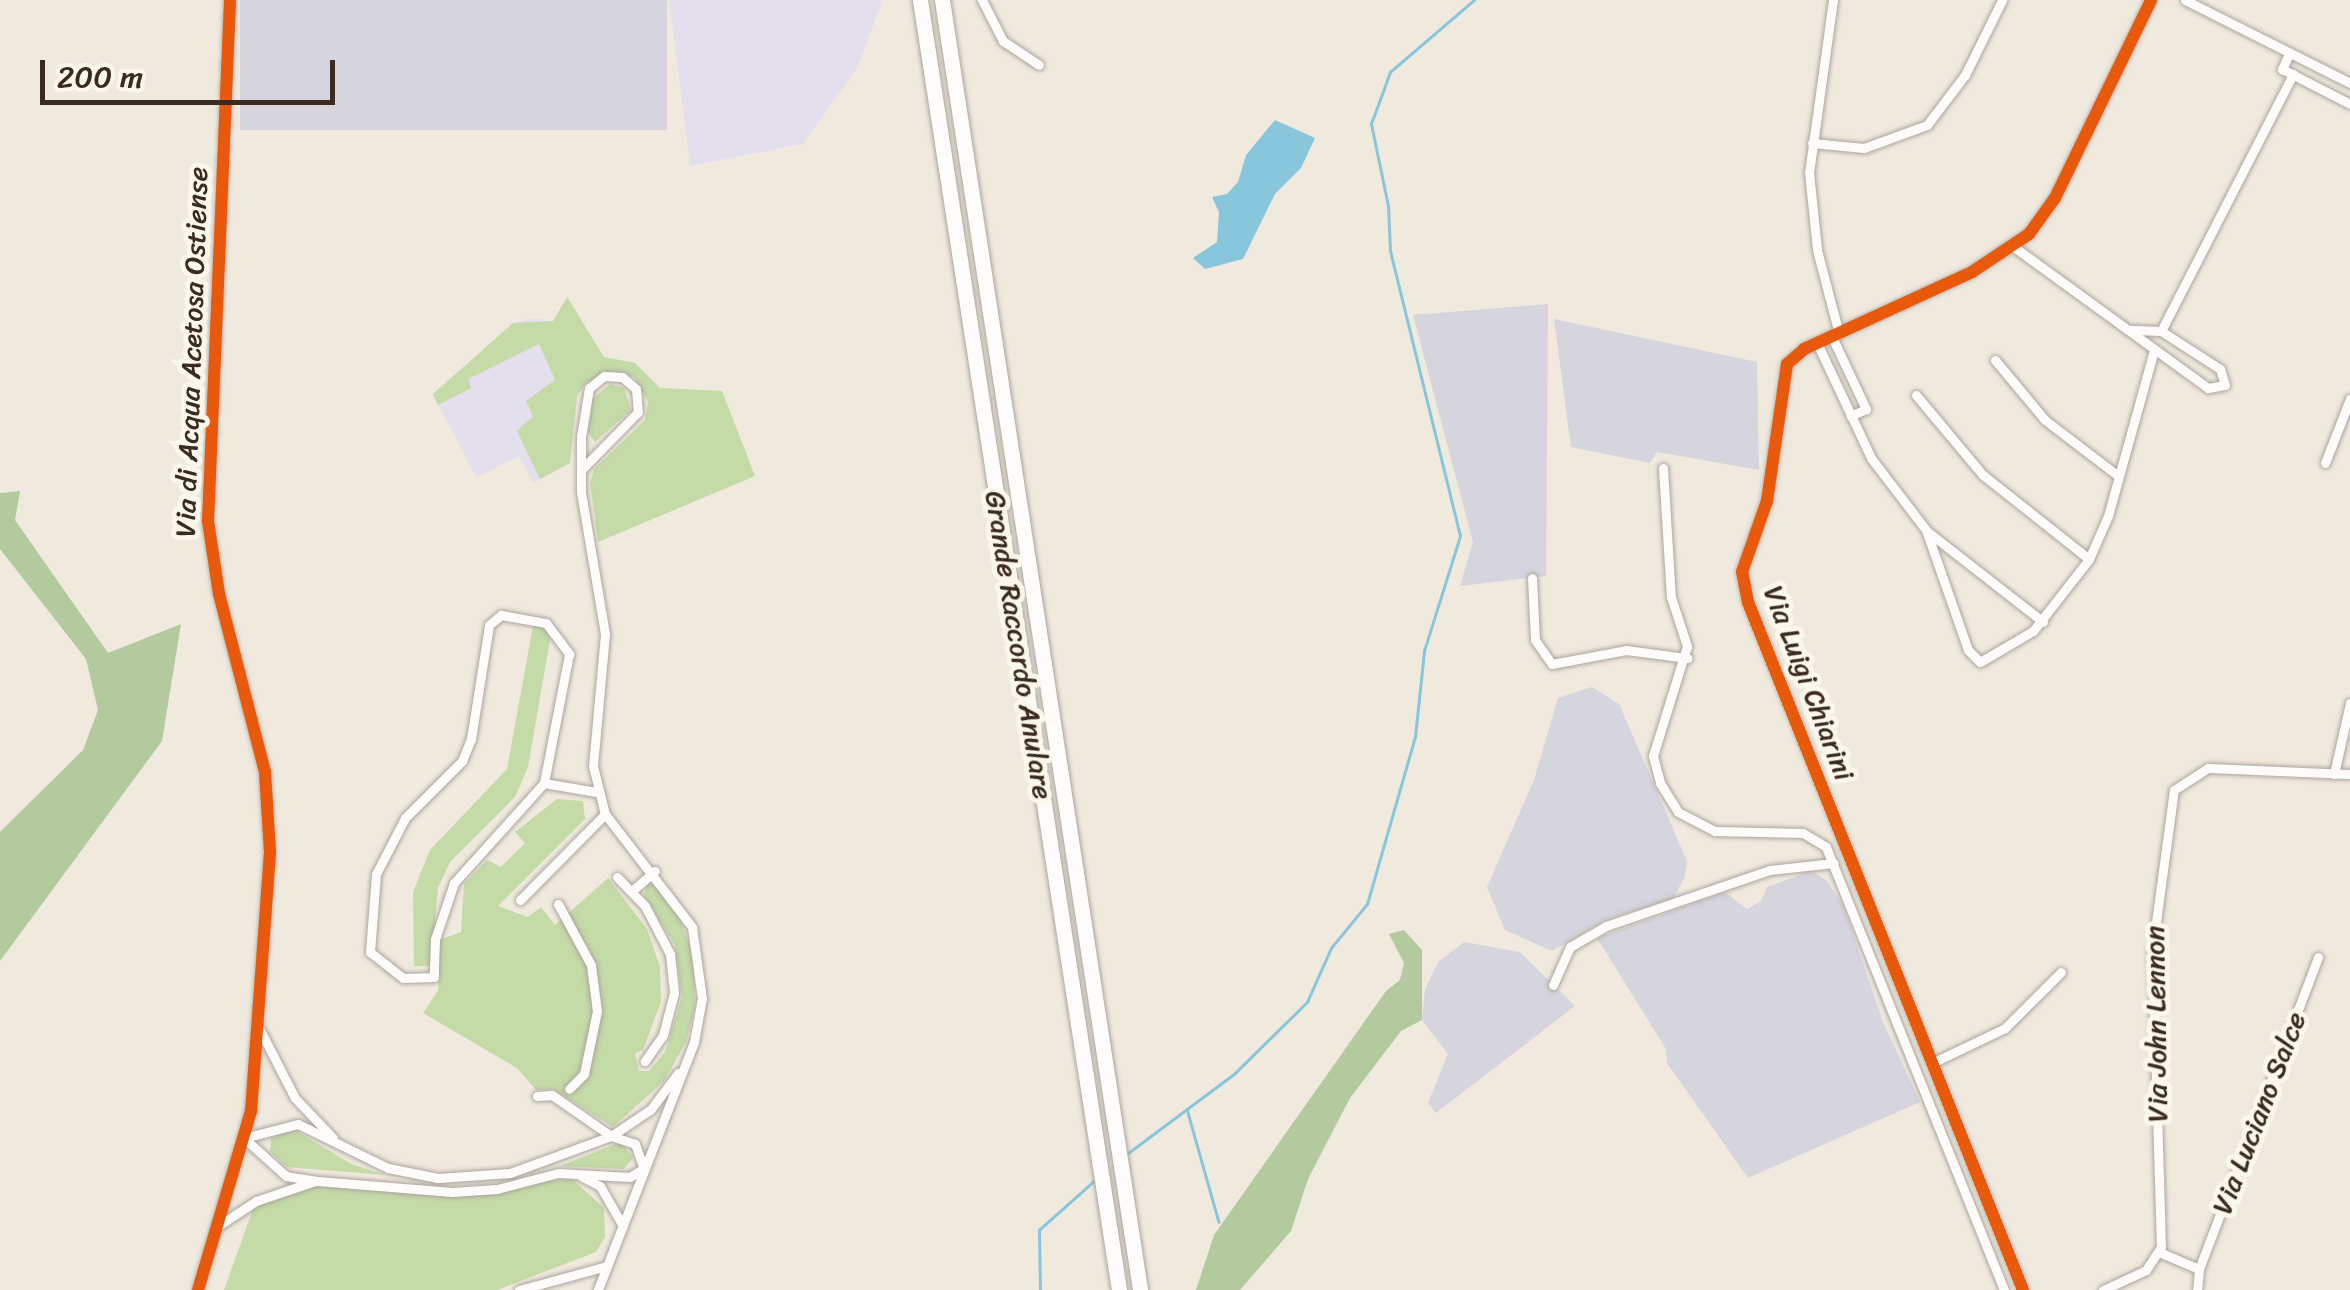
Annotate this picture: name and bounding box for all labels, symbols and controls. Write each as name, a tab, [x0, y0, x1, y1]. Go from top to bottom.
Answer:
scale bar	[45, 40, 340, 102]
text: 200 m	[57, 50, 143, 104]
street label: Via di Acqua Acetosa Ostiense	[169, 166, 215, 538]
street label: Grande Raccordo Anulare	[978, 489, 1060, 801]
street label: Via Luigi Chiarini	[1756, 581, 1862, 785]
street label: Via John Lennon	[2137, 925, 2175, 1123]
street label: Via Luciano Salce	[2205, 1007, 2313, 1219]

